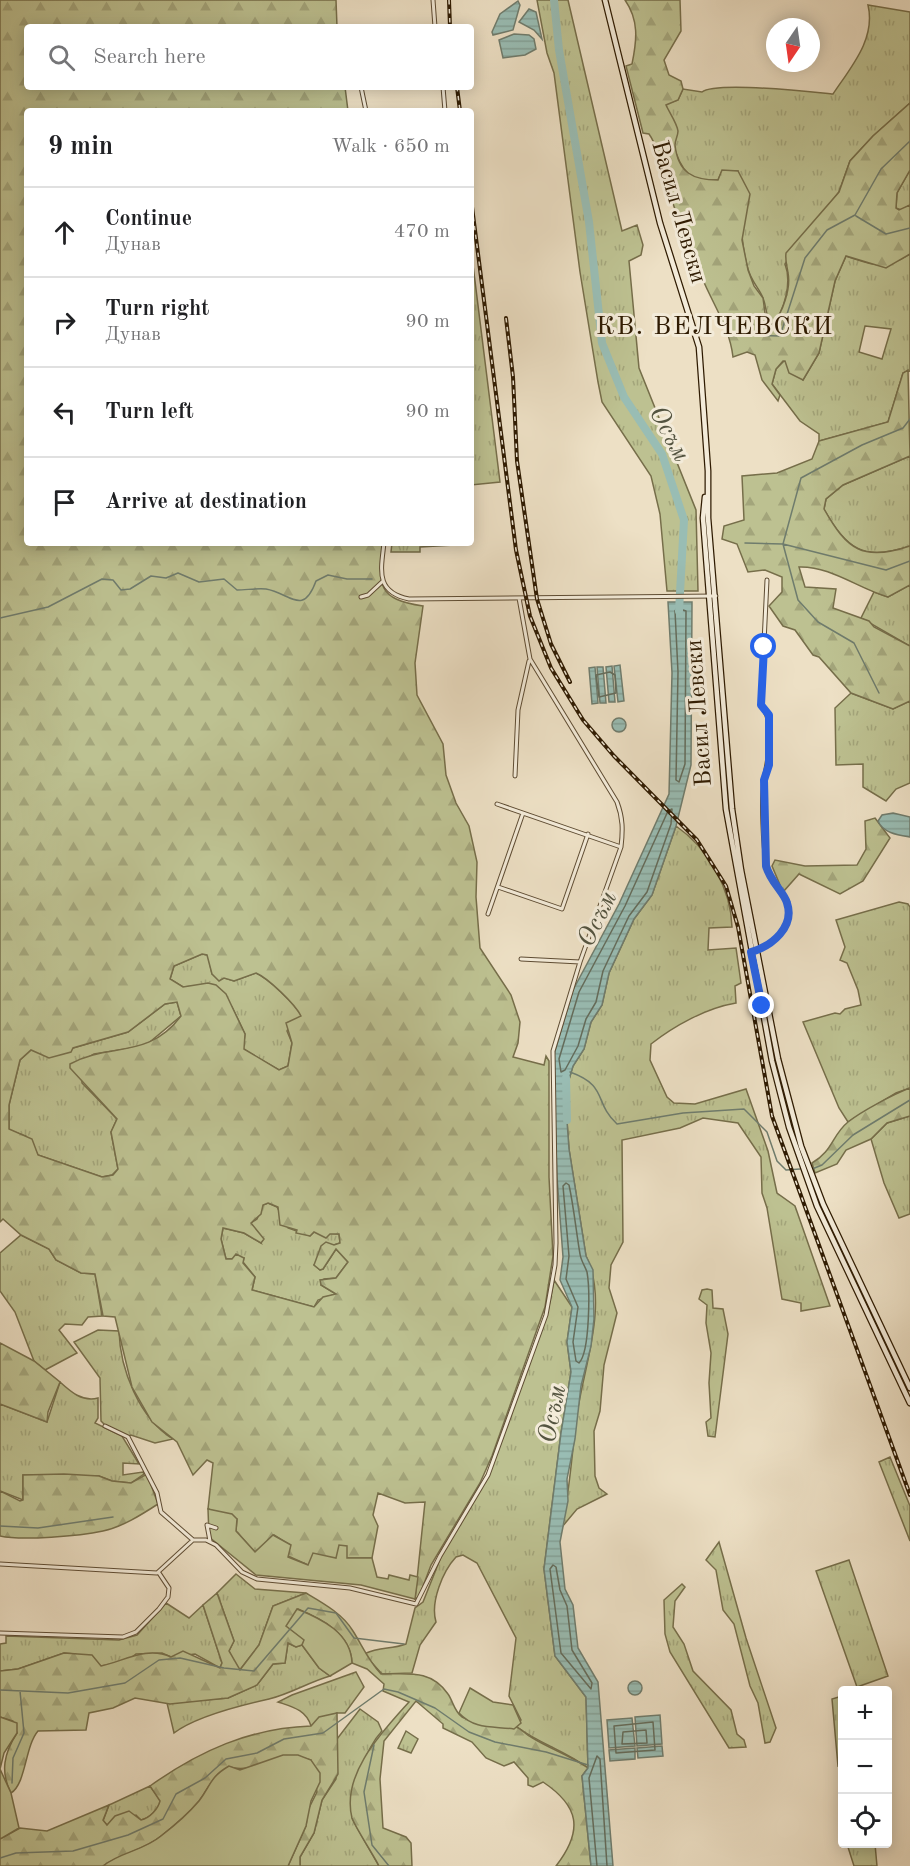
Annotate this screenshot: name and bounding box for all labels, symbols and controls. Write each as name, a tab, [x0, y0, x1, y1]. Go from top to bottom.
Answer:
north arrow	[766, 18, 820, 72]
search box	[24, 24, 474, 90]
icon: search	[45, 41, 78, 74]
text: Search here	[93, 46, 206, 68]
text: 9 min	[48, 134, 113, 160]
text: Walk · 650 m	[331, 137, 450, 157]
street label: Васил Левски	[646, 138, 710, 286]
text: Continue	[105, 208, 192, 230]
icon: ahead	[48, 216, 81, 249]
text: 470 m	[394, 222, 450, 242]
text: Дунав	[105, 235, 161, 255]
text: Turn right	[105, 298, 209, 320]
icon: right	[48, 306, 81, 339]
text: 90 m	[405, 312, 450, 332]
district label: КВ. ВЕЛЧЕВСКИ	[596, 314, 834, 340]
text: Дунав	[105, 325, 161, 345]
icon: left	[48, 396, 81, 429]
text: Turn left	[105, 401, 194, 423]
text: 90 m	[405, 402, 450, 422]
water label: Осъм	[644, 402, 694, 466]
icon: arrive	[48, 486, 81, 519]
text: Arrive at destination	[105, 491, 307, 513]
route start	[750, 633, 776, 659]
street label: Васил Левски	[683, 639, 717, 787]
water label: Осъм	[573, 887, 623, 951]
route end	[748, 992, 774, 1018]
water label: Осъм	[535, 1383, 571, 1445]
map controls	[838, 1686, 892, 1848]
button: +	[838, 1686, 892, 1740]
button: −	[838, 1740, 892, 1794]
button: locate	[838, 1794, 892, 1848]

